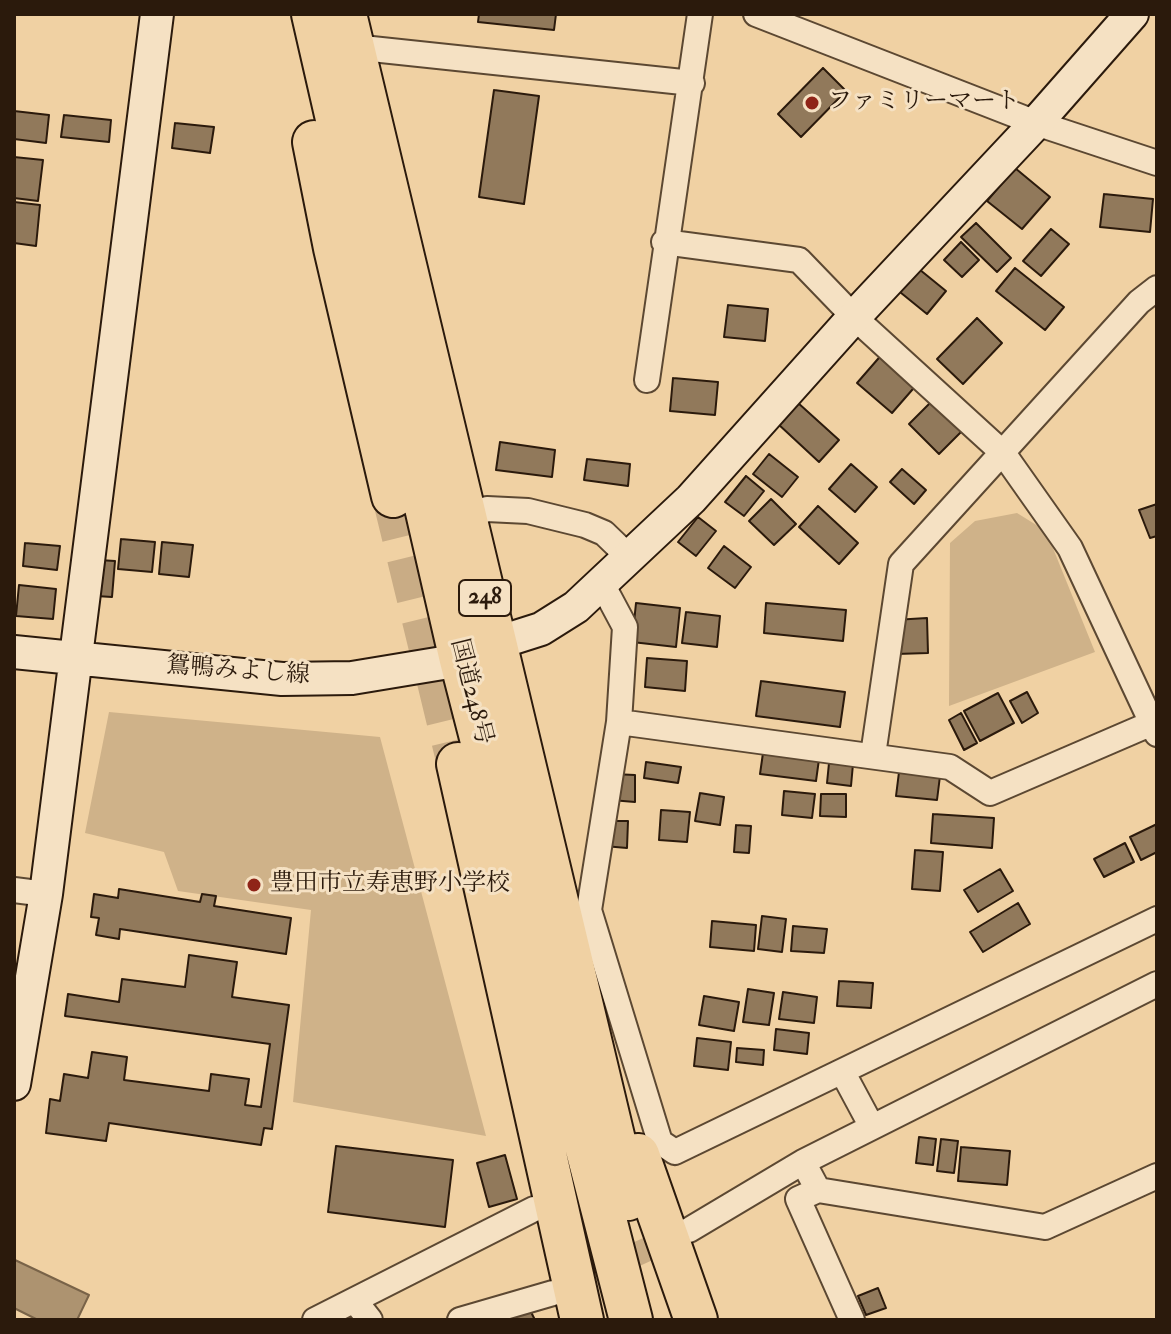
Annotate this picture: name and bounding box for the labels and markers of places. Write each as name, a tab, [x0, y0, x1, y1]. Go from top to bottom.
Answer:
place label: ファミリーマート	[828, 89, 1020, 117]
marker: ファミリーマート	[803, 94, 821, 112]
place label: 豊田市立寿恵野小学校	[270, 871, 510, 899]
marker: 豊田市立寿恵野小学校	[245, 876, 263, 894]

